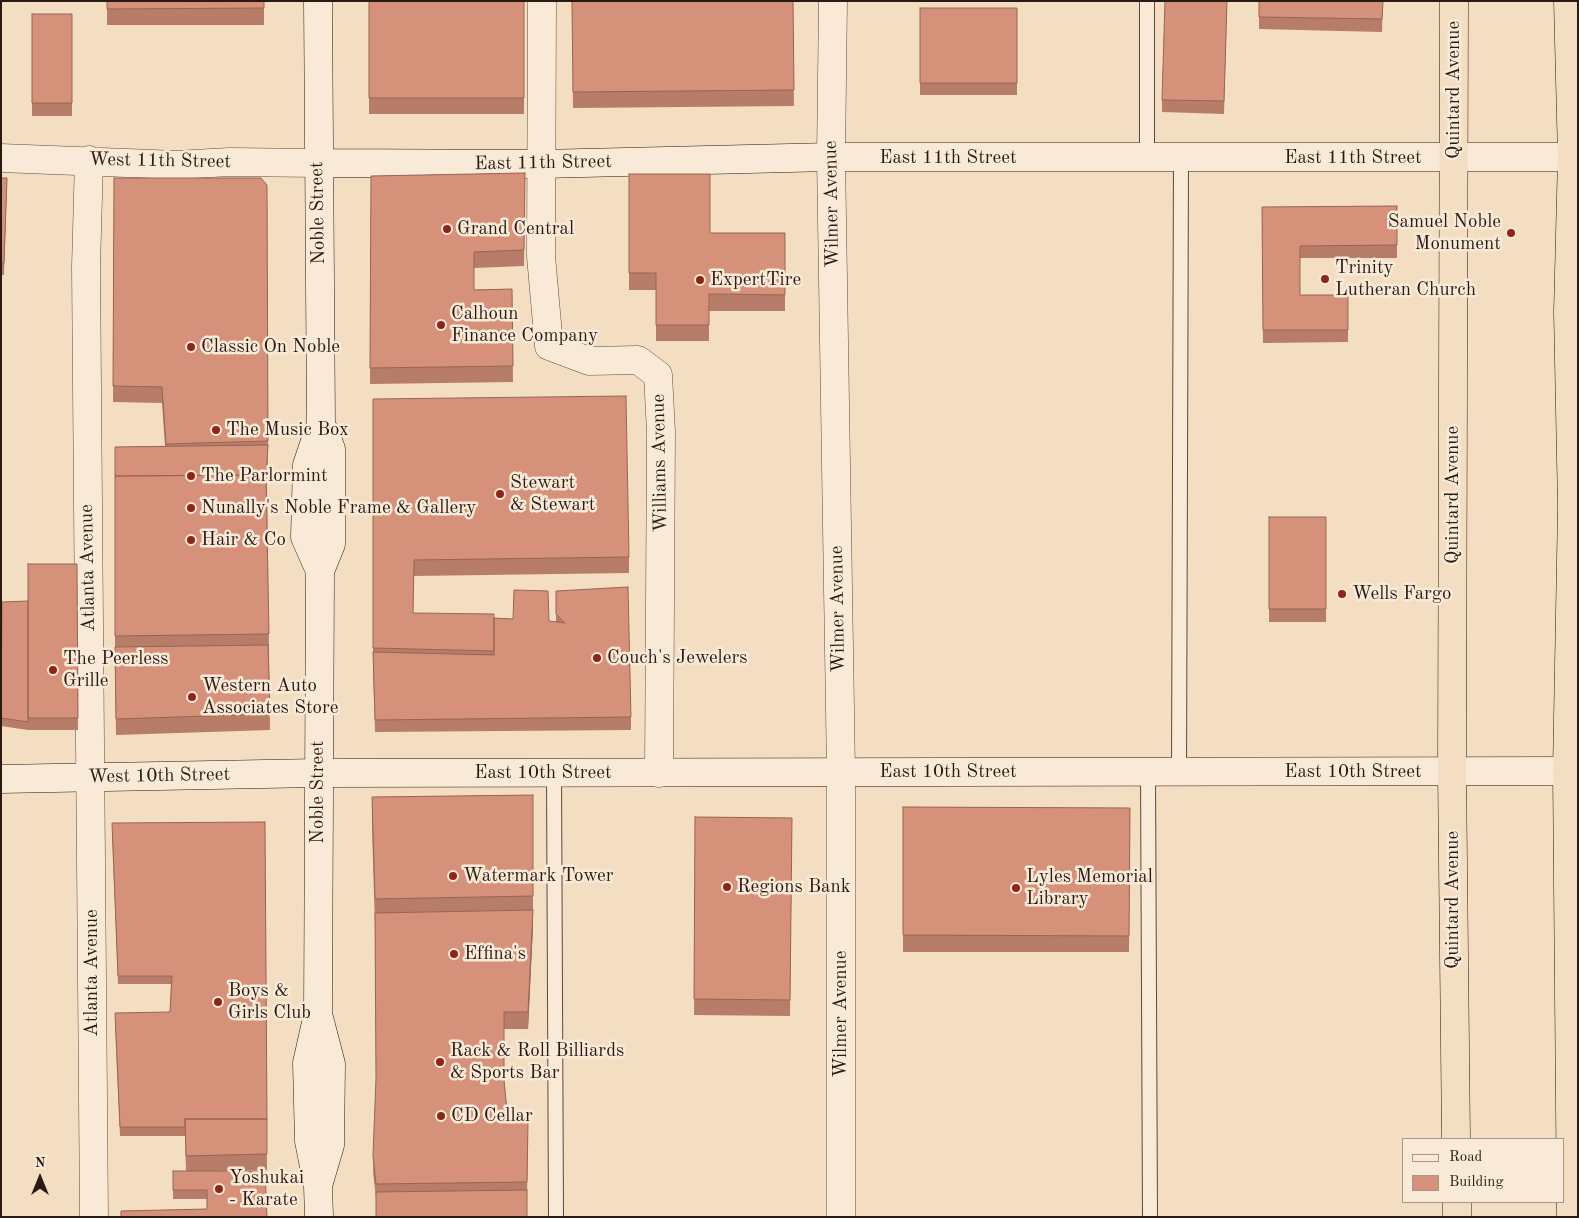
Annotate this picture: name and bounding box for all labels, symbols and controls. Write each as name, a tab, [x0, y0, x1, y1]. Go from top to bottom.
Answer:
street label: Quintard Avenue	[1443, 21, 1465, 159]
street label: Wilmer Avenue	[819, 140, 845, 268]
street label: East 11th Street	[879, 147, 1017, 169]
street label: East 11th Street	[1284, 147, 1422, 169]
street label: West 11th Street	[89, 148, 231, 174]
street label: East 11th Street	[474, 150, 612, 176]
street label: Noble Street	[306, 161, 330, 265]
place label: Samuel Noble Monument	[1388, 211, 1501, 255]
place label: Grand Central	[457, 218, 574, 240]
marker: Grand Central	[441, 223, 453, 235]
marker: Samuel Noble Monument	[1505, 227, 1517, 239]
place label: Trinity Lutheran Church	[1335, 257, 1476, 301]
place label: ExpertTire	[710, 269, 801, 291]
marker: Trinity Lutheran Church	[1319, 273, 1331, 285]
marker: ExpertTire	[694, 274, 706, 286]
place label: Calhoun Finance Company	[451, 303, 598, 347]
marker: Calhoun Finance Company	[435, 319, 447, 331]
place label: Classic On Noble	[201, 336, 340, 358]
marker: Classic On Noble	[185, 341, 197, 353]
street label: Williams Avenue	[647, 394, 673, 532]
place label: The Music Box	[226, 419, 349, 441]
marker: The Music Box	[210, 424, 222, 436]
street label: Quintard Avenue	[1442, 426, 1464, 564]
place label: The Parlormint	[201, 465, 328, 487]
marker: The Parlormint	[185, 470, 197, 482]
place label: Stewart & Stewart	[510, 472, 595, 516]
marker: Stewart & Stewart	[494, 488, 506, 500]
place label: Nunally's Noble Frame & Gallery	[201, 497, 476, 519]
marker: Nunally's Noble Frame & Gallery	[185, 502, 197, 514]
street label: Atlanta Avenue	[75, 504, 101, 632]
place label: Hair & Co	[201, 529, 286, 551]
marker: Hair & Co	[185, 534, 197, 546]
street label: Wilmer Avenue	[825, 545, 851, 673]
place label: Wells Fargo	[1352, 583, 1452, 605]
marker: Wells Fargo	[1336, 588, 1348, 600]
place label: Couch's Jewelers	[607, 647, 748, 669]
place label: The Peerless Grille	[63, 648, 169, 692]
marker: Couch's Jewelers	[591, 652, 603, 664]
marker: The Peerless Grille	[47, 664, 59, 676]
place label: Western Auto Associates Store	[202, 675, 339, 719]
marker: Western Auto Associates Store	[186, 691, 198, 703]
street label: Noble Street	[307, 740, 329, 844]
street label: East 10th Street	[879, 761, 1017, 783]
street label: East 10th Street	[1284, 761, 1422, 783]
street label: East 10th Street	[474, 762, 612, 784]
street label: West 10th Street	[88, 763, 230, 789]
street label: Quintard Avenue	[1442, 831, 1464, 969]
place label: Watermark Tower	[463, 865, 614, 887]
place label: Lyles Memorial Library	[1026, 866, 1153, 910]
marker: Watermark Tower	[447, 870, 459, 882]
place label: Regions Bank	[737, 876, 851, 898]
marker: Regions Bank	[721, 881, 733, 893]
marker: Lyles Memorial Library	[1010, 882, 1022, 894]
street label: Atlanta Avenue	[81, 909, 103, 1037]
place label: Effina's	[464, 943, 526, 965]
marker: Effina's	[448, 948, 460, 960]
street label: Wilmer Avenue	[830, 951, 852, 1077]
place label: Boys & Girls Club	[228, 980, 311, 1024]
marker: Boys & Girls Club	[212, 996, 224, 1008]
place label: Rack & Roll Billiards & Sports Bar	[450, 1040, 624, 1084]
marker: Rack & Roll Billiards & Sports Bar	[434, 1056, 446, 1068]
place label: CD Cellar	[451, 1105, 533, 1127]
marker: CD Cellar	[435, 1110, 447, 1122]
legend	[1402, 1138, 1564, 1203]
text: Road	[1449, 1150, 1482, 1165]
north arrow	[15, 1153, 65, 1203]
text: N	[35, 1156, 45, 1170]
place label: Yoshukai - Karate	[229, 1167, 304, 1211]
text: Building	[1449, 1175, 1504, 1190]
marker: Yoshukai - Karate	[213, 1183, 225, 1195]

